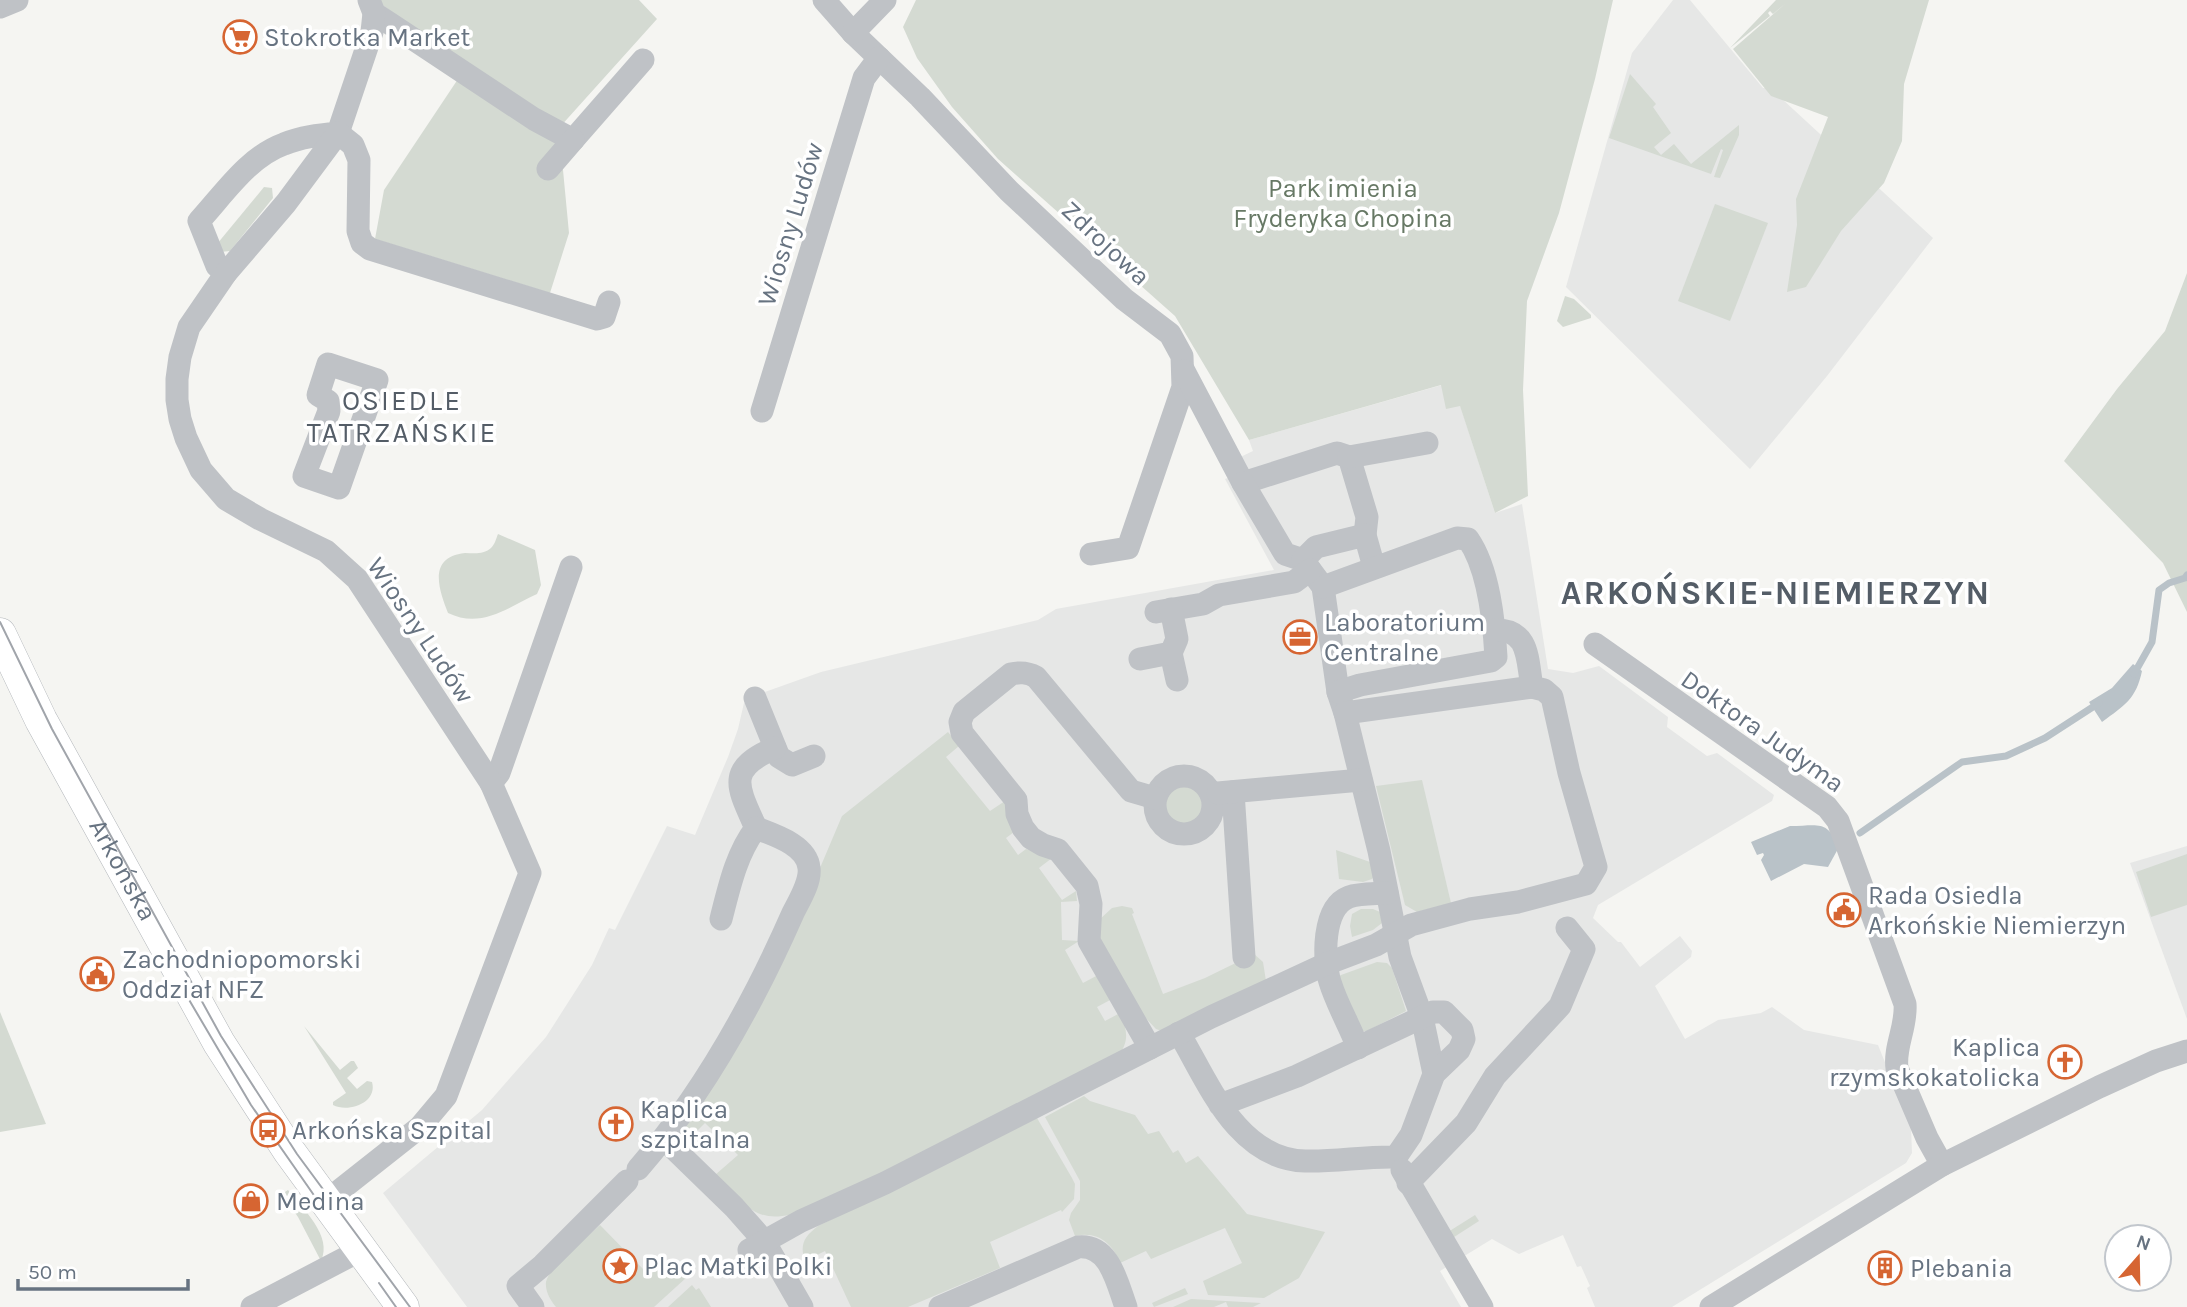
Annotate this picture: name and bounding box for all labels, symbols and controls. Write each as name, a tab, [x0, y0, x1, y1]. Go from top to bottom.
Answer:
supermarket icon: Stokrotka Market	[221, 18, 259, 56]
place label: Stokrotka Market	[264, 22, 471, 53]
street label: Wiosny Ludów	[751, 139, 830, 310]
park label: Park imienia Fryderyka Chopina	[1233, 173, 1453, 234]
street label: Zdrojowa	[1055, 195, 1156, 292]
district label: OSIEDLE TATRZAŃSKIE	[307, 384, 497, 449]
street label: Wiosny Ludów	[360, 551, 481, 709]
district label: ARKOŃSKIE-NIEMIERZYN	[1561, 571, 1991, 612]
place label: Laboratorium Centralne	[1324, 607, 1485, 668]
office icon: Laboratorium Centralne	[1281, 618, 1319, 656]
street label: Doktora Judyma	[1675, 664, 1850, 799]
street label: Arkońska	[82, 813, 163, 926]
place label: Rada Osiedla Arkońskie Niemierzyn	[1868, 880, 2126, 941]
public building icon: Rada Osiedla Arkońskie Niemierzyn	[1825, 891, 1863, 929]
place label: Zachodniopomorski Oddział NFZ	[122, 944, 361, 1005]
public building icon: Zachodniopomorski Oddział NFZ	[78, 955, 116, 993]
place label: Kaplica rzymskokatolicka	[1829, 1032, 2040, 1093]
church icon: Kaplica rzymskokatolicka	[2046, 1043, 2084, 1081]
place label: Kaplica szpitalna	[640, 1094, 750, 1155]
church icon: Kaplica szpitalna	[597, 1105, 635, 1143]
bus stop icon: Arkońska Szpital	[249, 1111, 287, 1149]
place label: Arkońska Szpital	[292, 1115, 492, 1146]
shop icon: Medina	[232, 1182, 270, 1220]
place label: Medina	[276, 1186, 365, 1217]
north arrow	[2103, 1223, 2173, 1293]
text: N	[2133, 1230, 2154, 1256]
place icon: Plac Matki Polki	[601, 1247, 639, 1285]
scale bar	[18, 1248, 187, 1292]
building icon: Plebania	[1866, 1249, 1904, 1287]
place label: Plac Matki Polki	[644, 1251, 833, 1282]
place label: Plebania	[1910, 1253, 2013, 1284]
text: 50 m	[28, 1260, 77, 1284]

